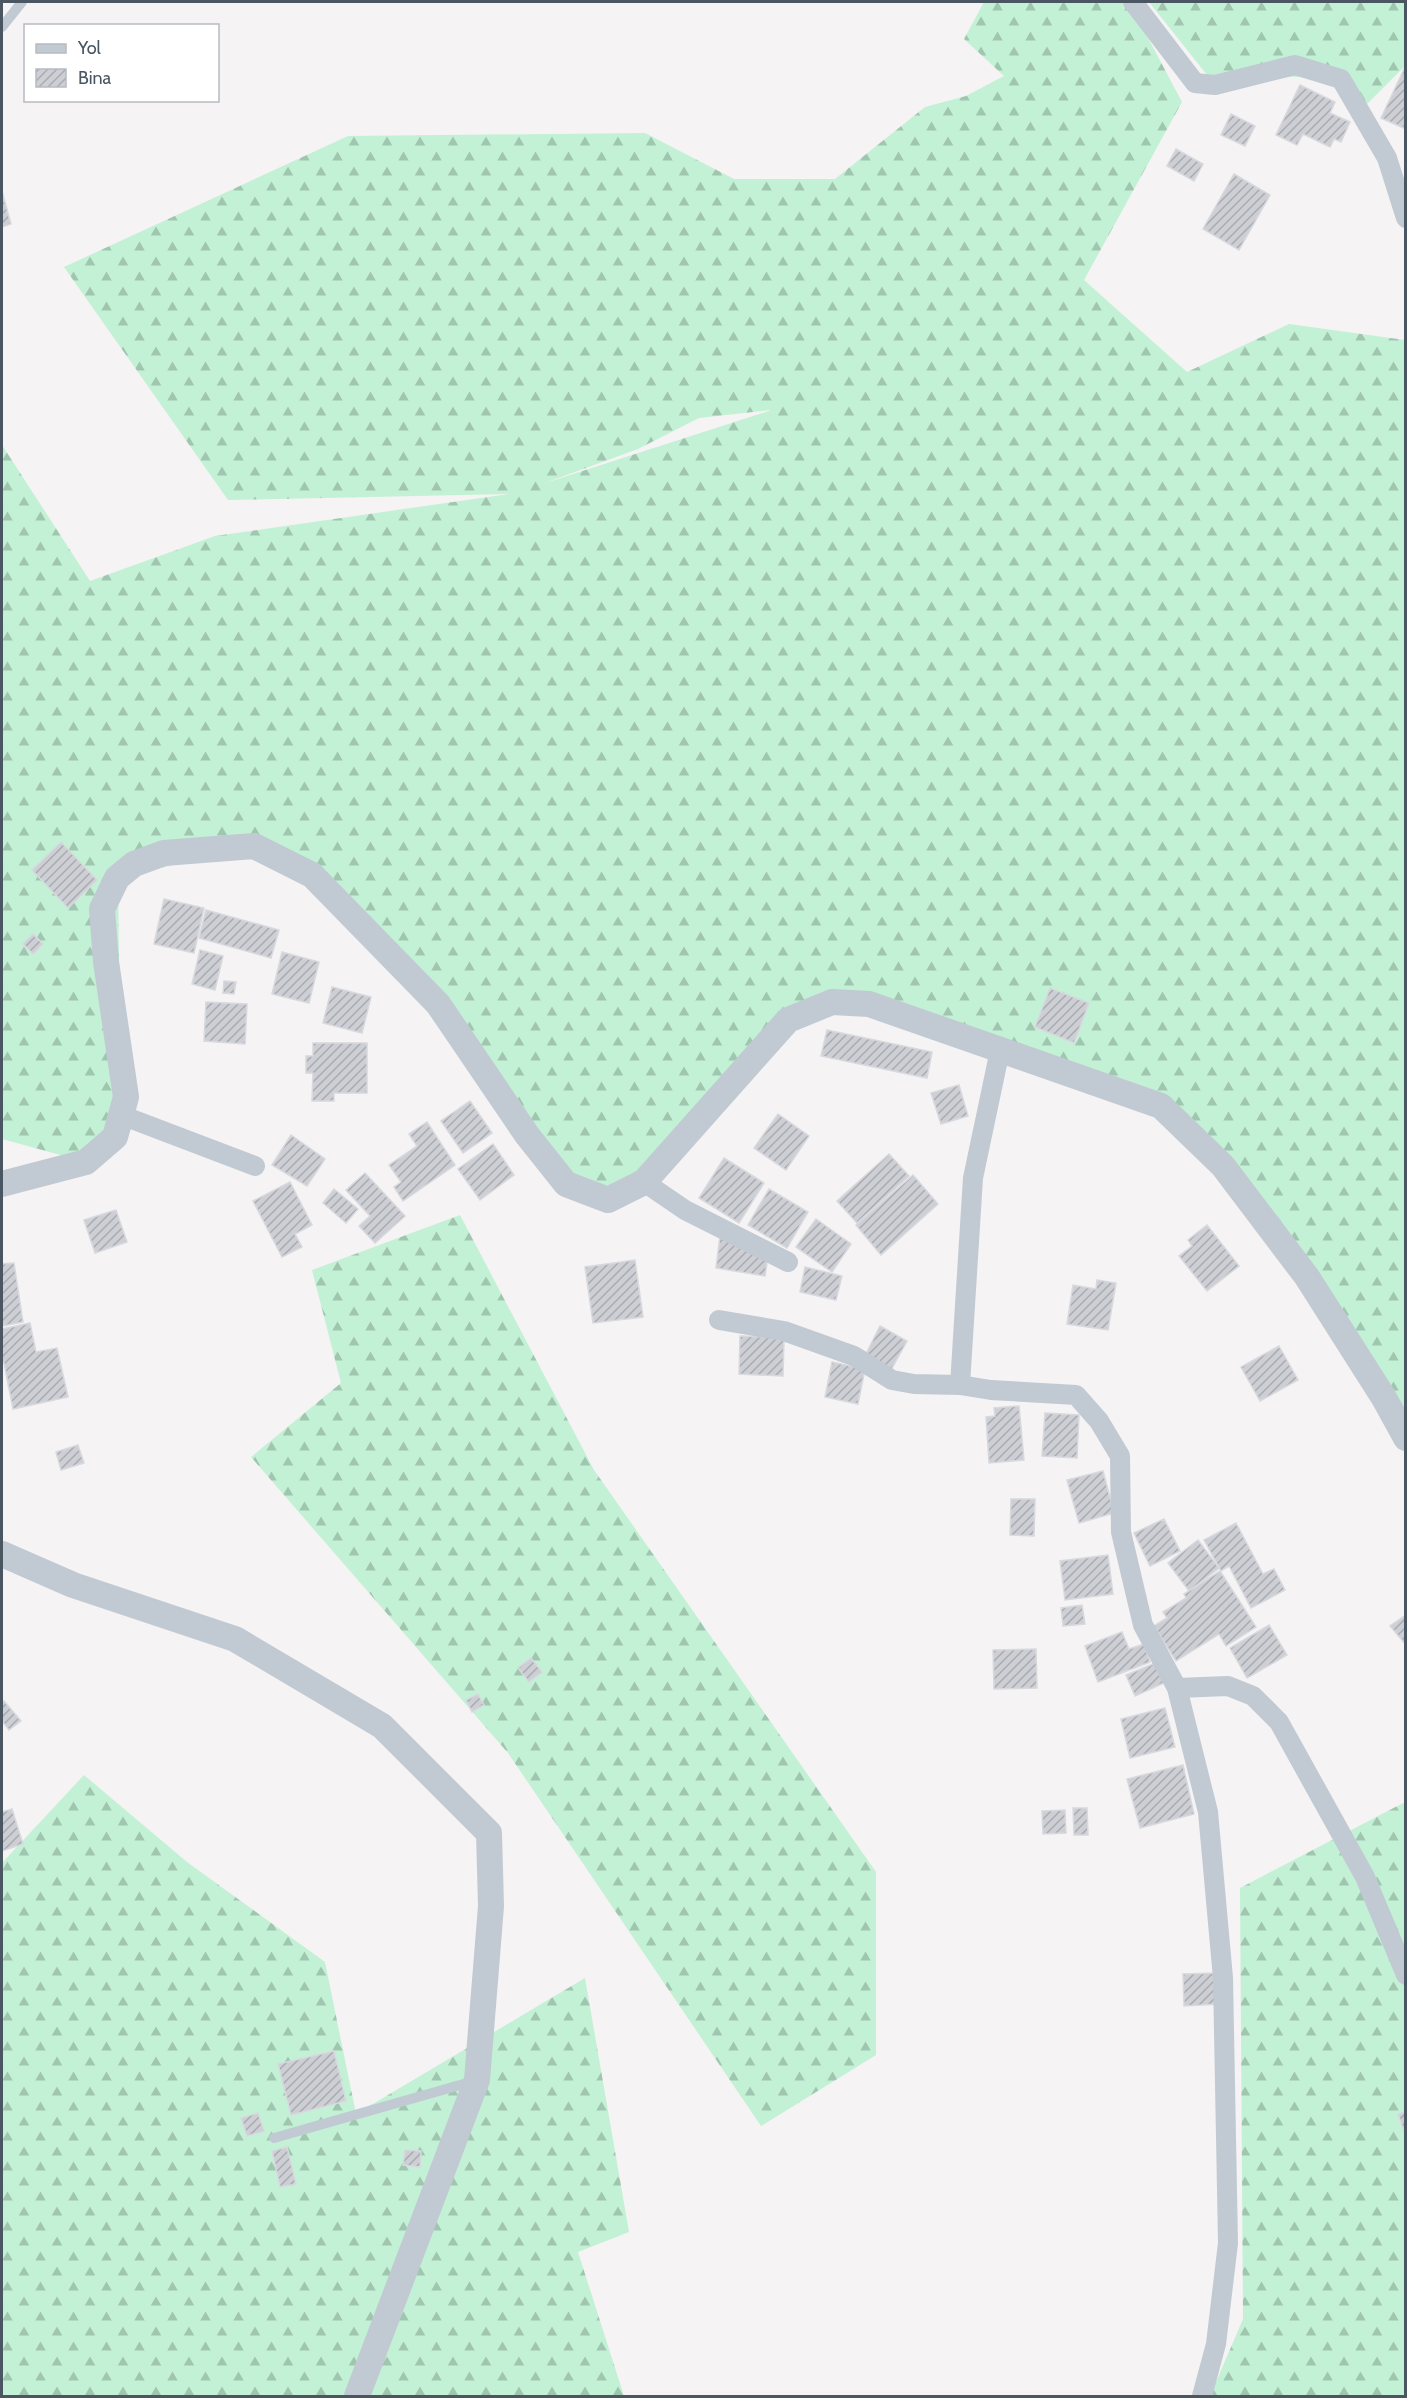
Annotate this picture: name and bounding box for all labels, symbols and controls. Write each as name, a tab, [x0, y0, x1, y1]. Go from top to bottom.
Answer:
legend	[24, 24, 219, 102]
text: Yol	[77, 37, 102, 59]
text: Bina	[78, 67, 112, 89]

